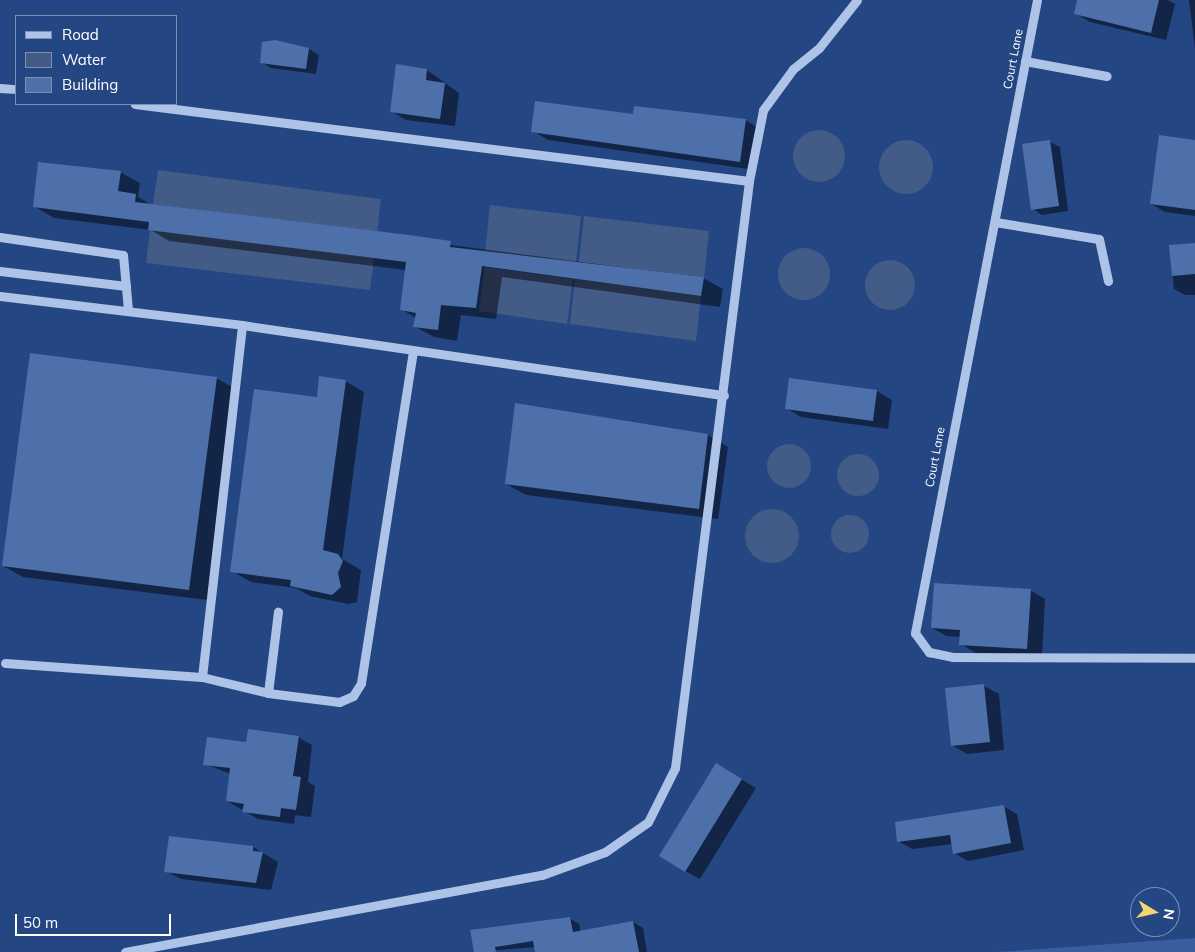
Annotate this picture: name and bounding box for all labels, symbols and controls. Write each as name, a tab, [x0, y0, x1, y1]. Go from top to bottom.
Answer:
legend	[15, 15, 178, 105]
text: Road	[62, 25, 99, 44]
street label: Court Lane	[1000, 28, 1026, 90]
text: Water	[62, 50, 106, 69]
text: Building	[62, 75, 118, 94]
street label: Court Lane	[922, 426, 948, 488]
north arrow	[1130, 887, 1180, 937]
scale bar	[18, 904, 174, 936]
text: N	[1159, 908, 1179, 921]
text: 50 m	[23, 913, 58, 932]

